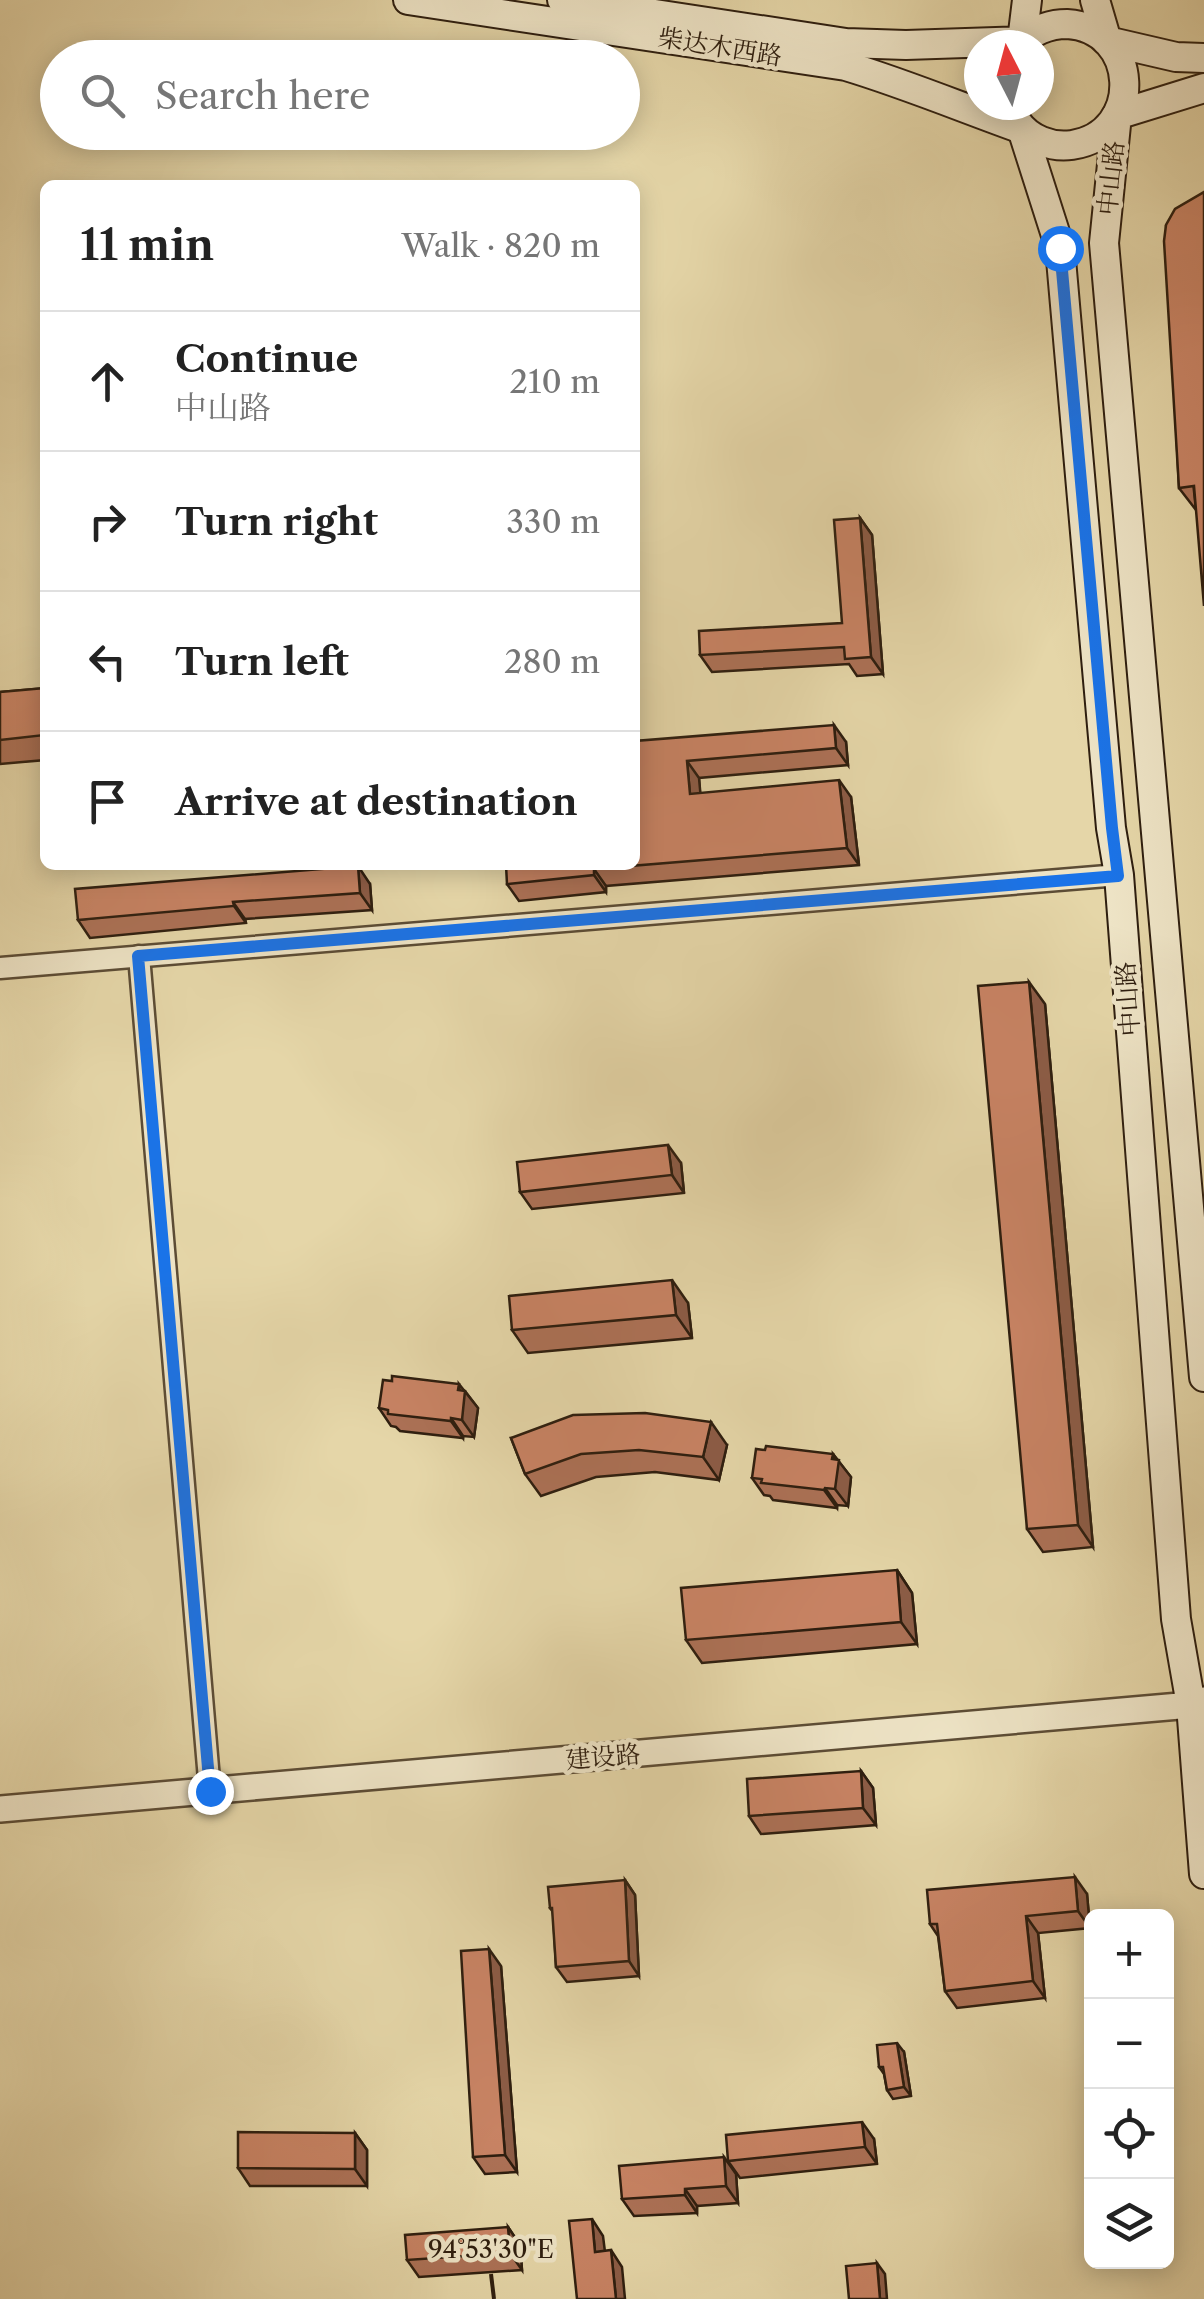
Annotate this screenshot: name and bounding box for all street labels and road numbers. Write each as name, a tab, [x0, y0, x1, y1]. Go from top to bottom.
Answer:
street label: 柴达木西路	[656, 22, 784, 72]
street label: 中山路	[1092, 139, 1130, 217]
street label: 中山路	[1110, 961, 1146, 1037]
street label: 建设路	[564, 1738, 642, 1776]

